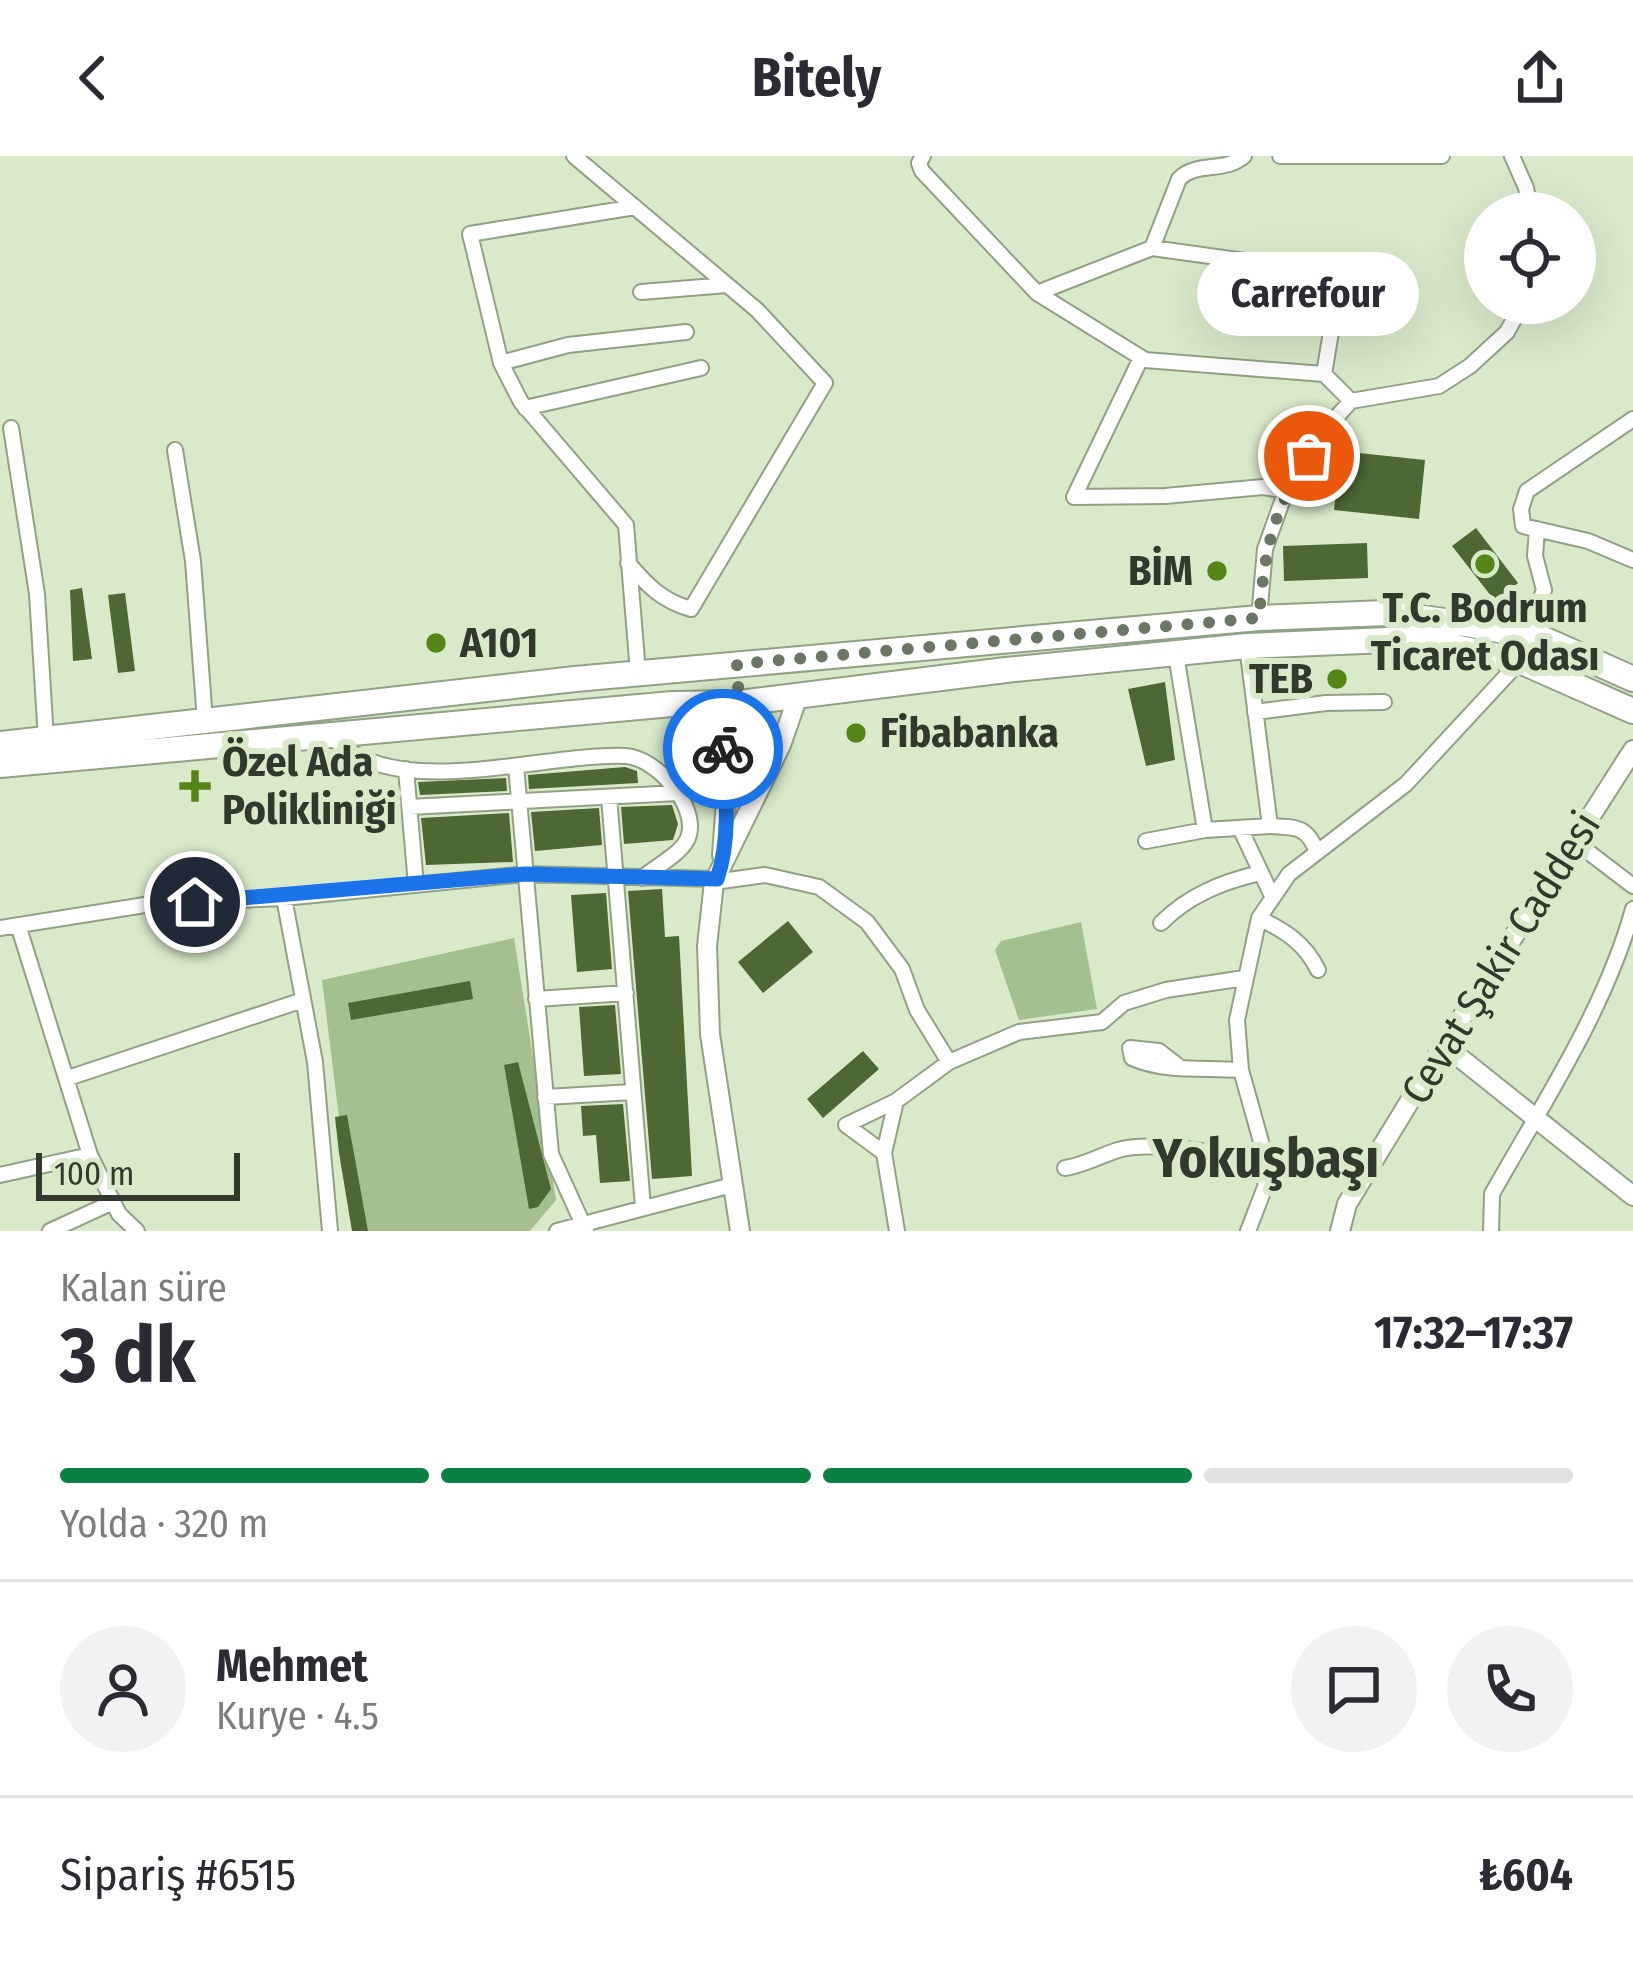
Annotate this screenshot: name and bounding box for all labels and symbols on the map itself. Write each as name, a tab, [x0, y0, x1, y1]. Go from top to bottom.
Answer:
callout: Carrefour	[1198, 252, 1420, 336]
pin	[1258, 405, 1360, 507]
place label: BİM	[1128, 545, 1193, 596]
marker: T.C. Bodrum Ticaret Odası	[1472, 551, 1498, 577]
marker: BİM	[1204, 558, 1230, 584]
place label: T.C. Bodrum Ticaret Odası	[1371, 583, 1599, 681]
place label: A101	[459, 618, 538, 668]
marker: A101	[423, 630, 449, 656]
place label: TEB	[1249, 654, 1313, 704]
marker: TEB	[1324, 666, 1350, 692]
courier	[663, 689, 783, 809]
place label: Fibabanka	[880, 708, 1059, 758]
marker: Fibabanka	[843, 720, 869, 746]
place label: Özel Ada Polikliniği	[222, 737, 397, 835]
marker: Özel Ada Polikliniği	[179, 770, 211, 802]
street label: Cevat Şakir Caddesi	[1391, 803, 1611, 1113]
pin	[144, 851, 246, 953]
district label: Yokuşbaşı	[1152, 1127, 1379, 1191]
scale bar	[36, 1147, 240, 1200]

